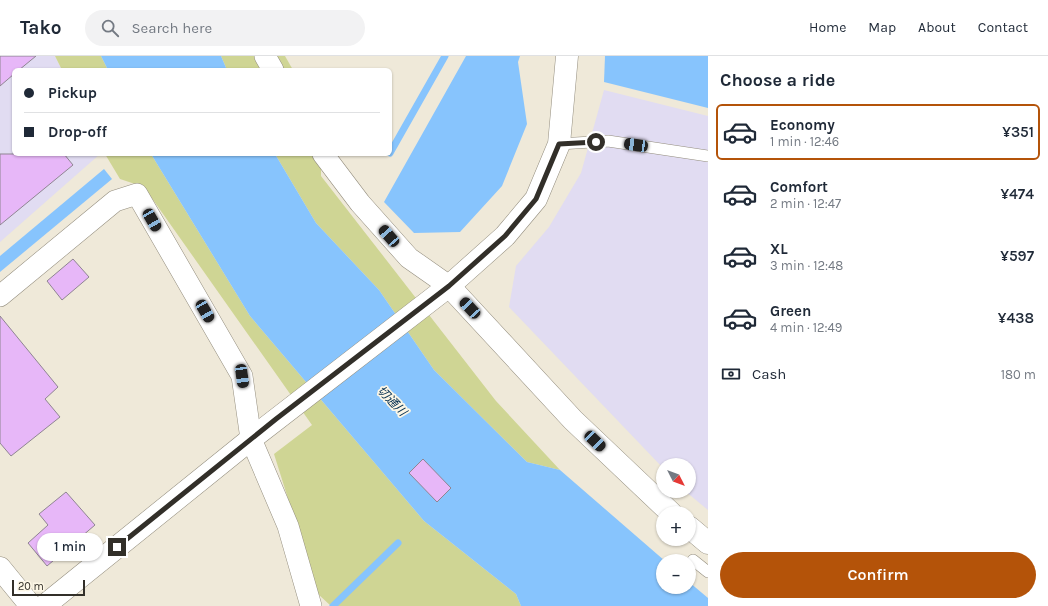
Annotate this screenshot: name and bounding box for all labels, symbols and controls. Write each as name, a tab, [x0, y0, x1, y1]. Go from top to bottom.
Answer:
search box	[85, 10, 365, 46]
text: Tako	[20, 17, 61, 39]
icon: search	[99, 17, 121, 39]
text: Search here	[131, 19, 212, 37]
text: Home	[809, 19, 846, 36]
text: Map	[868, 19, 896, 36]
text: About	[918, 19, 956, 36]
text: Contact	[978, 19, 1028, 36]
text: Choose a ride	[720, 69, 835, 91]
text: Pickup	[48, 84, 97, 102]
icon: car	[722, 114, 758, 150]
text: Economy	[770, 116, 835, 134]
text: Drop-off	[48, 123, 107, 141]
text: ¥351	[1002, 123, 1034, 141]
route start	[587, 133, 605, 151]
text: 1 min · 12:46	[770, 134, 839, 149]
car	[623, 137, 649, 153]
icon: car	[722, 176, 758, 212]
text: Comfort	[770, 178, 828, 196]
text: ¥474	[1000, 185, 1034, 203]
text: 2 min · 12:47	[770, 196, 841, 211]
car	[141, 207, 163, 233]
car	[377, 223, 401, 249]
icon: car	[722, 238, 758, 274]
text: XL	[770, 240, 788, 258]
text: ¥597	[1000, 247, 1034, 265]
text: 3 min · 12:48	[770, 258, 843, 273]
car	[457, 295, 483, 321]
car	[194, 298, 216, 324]
icon: car	[722, 300, 758, 336]
text: Green	[770, 302, 811, 320]
text: ¥438	[998, 309, 1034, 327]
text: 4 min · 12:49	[770, 320, 842, 335]
car	[234, 363, 250, 389]
icon: cash	[720, 363, 742, 385]
text: Cash	[752, 365, 786, 383]
text: 180 m	[1001, 367, 1036, 382]
water label: 切通川	[374, 383, 411, 420]
car	[582, 428, 608, 454]
north arrow	[656, 458, 696, 498]
map controls	[656, 458, 696, 594]
button: +	[656, 506, 696, 546]
callout: 1 min	[37, 533, 103, 561]
route end	[108, 538, 126, 556]
text: 1 min	[54, 539, 86, 554]
button: Confirm	[720, 552, 1036, 598]
button: −	[656, 554, 696, 594]
scale bar	[12, 578, 85, 597]
text: 20 m	[18, 580, 44, 593]

